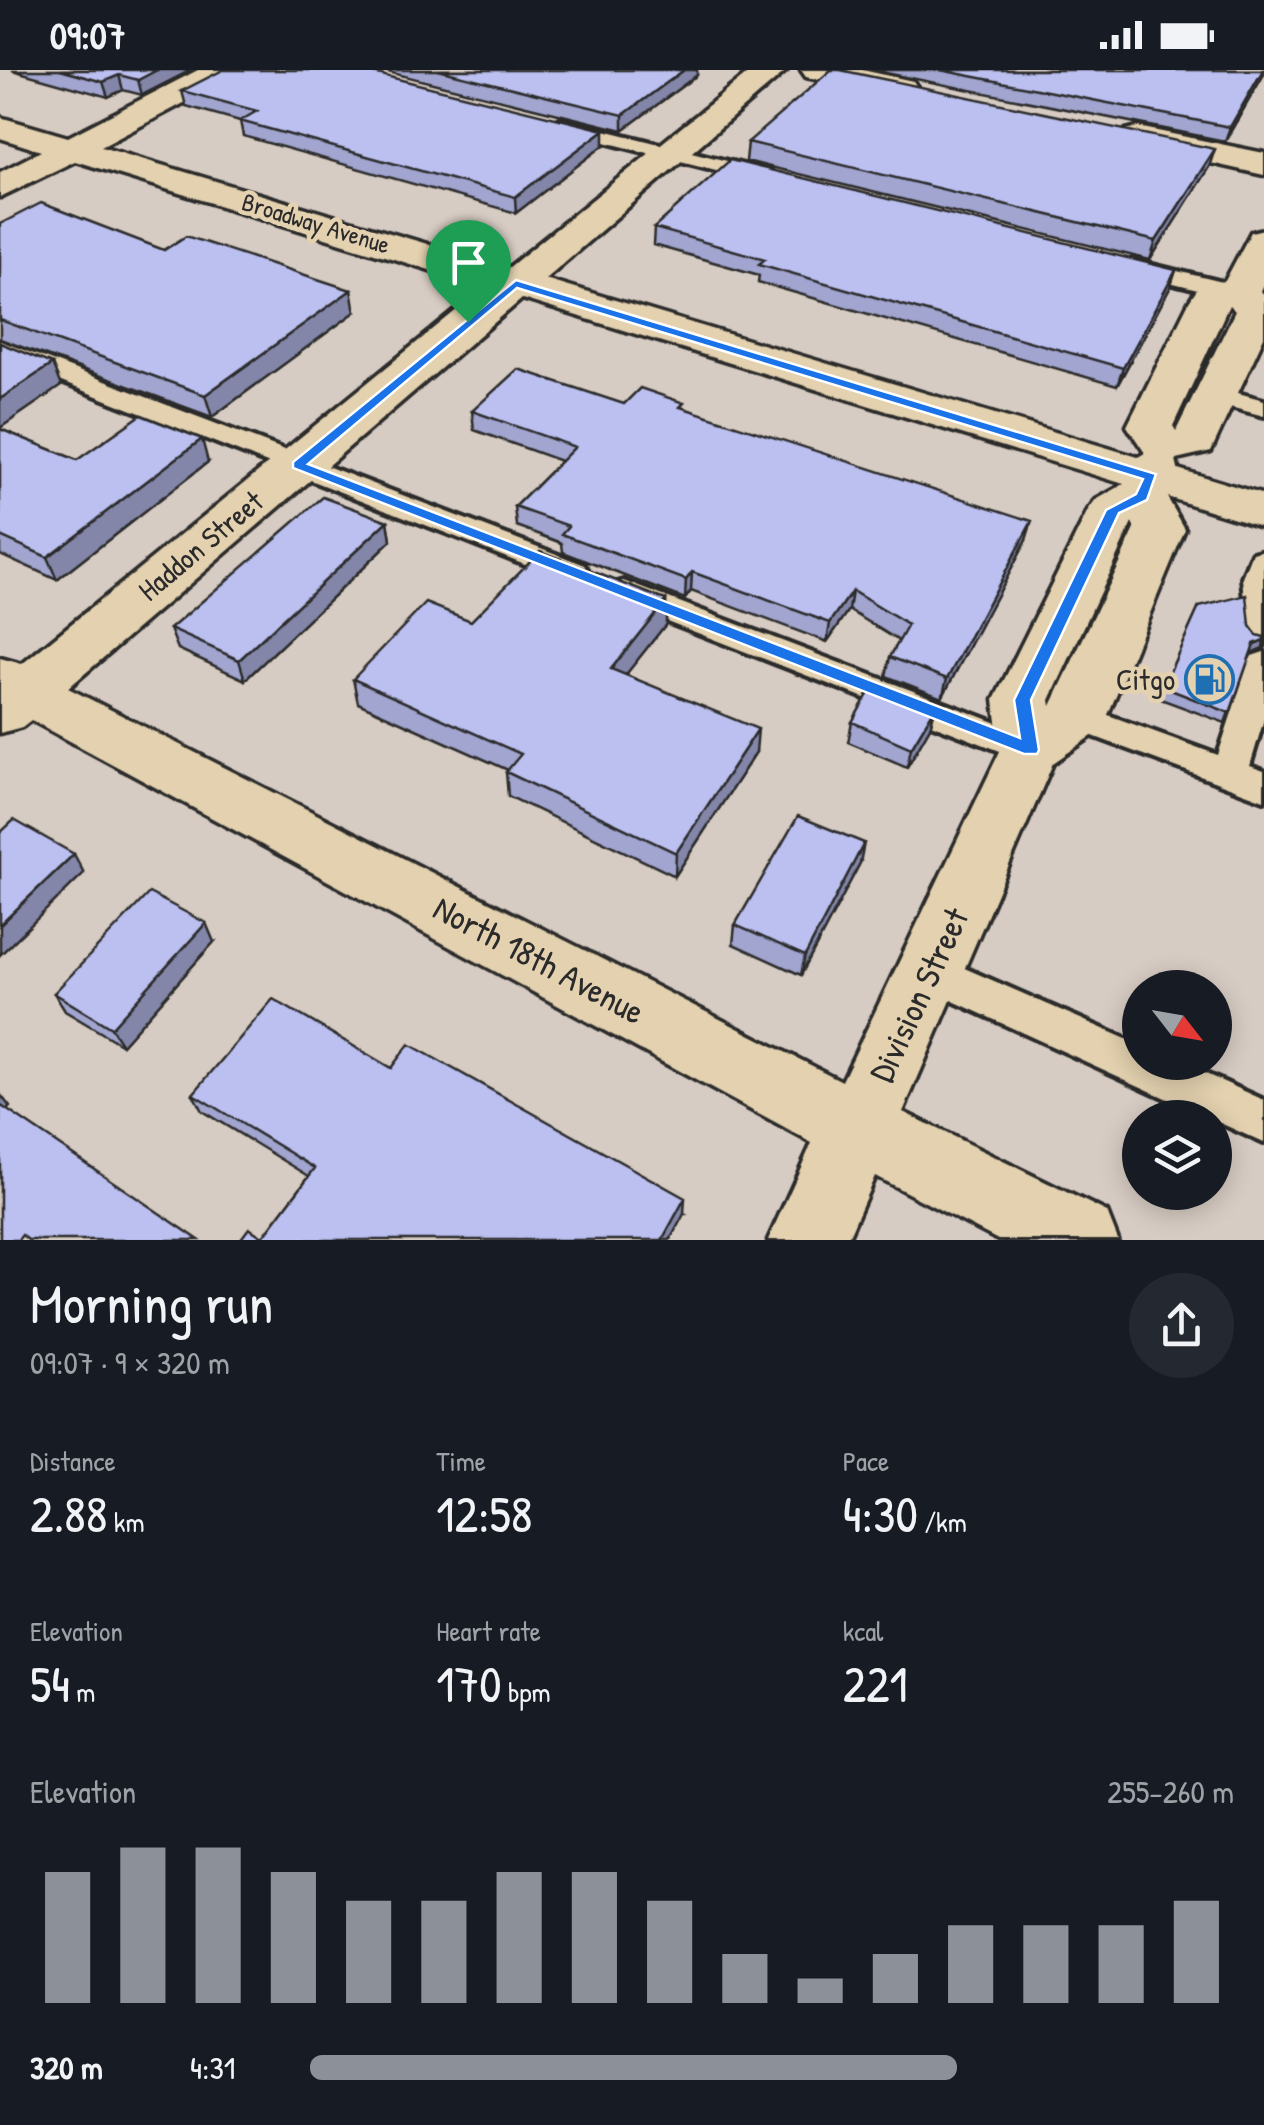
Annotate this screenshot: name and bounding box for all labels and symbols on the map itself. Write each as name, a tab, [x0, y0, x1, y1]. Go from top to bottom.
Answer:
street label: Broadway Avenue	[238, 184, 394, 262]
pin	[426, 220, 511, 323]
street label: Haddon Street	[129, 481, 272, 609]
fuel station icon: Citgo	[1184, 654, 1236, 706]
place label: Citgo	[1116, 659, 1175, 699]
street label: North 18th Avenue	[426, 884, 653, 1035]
street label: Division Street	[858, 899, 980, 1089]
north arrow	[1122, 970, 1232, 1080]

